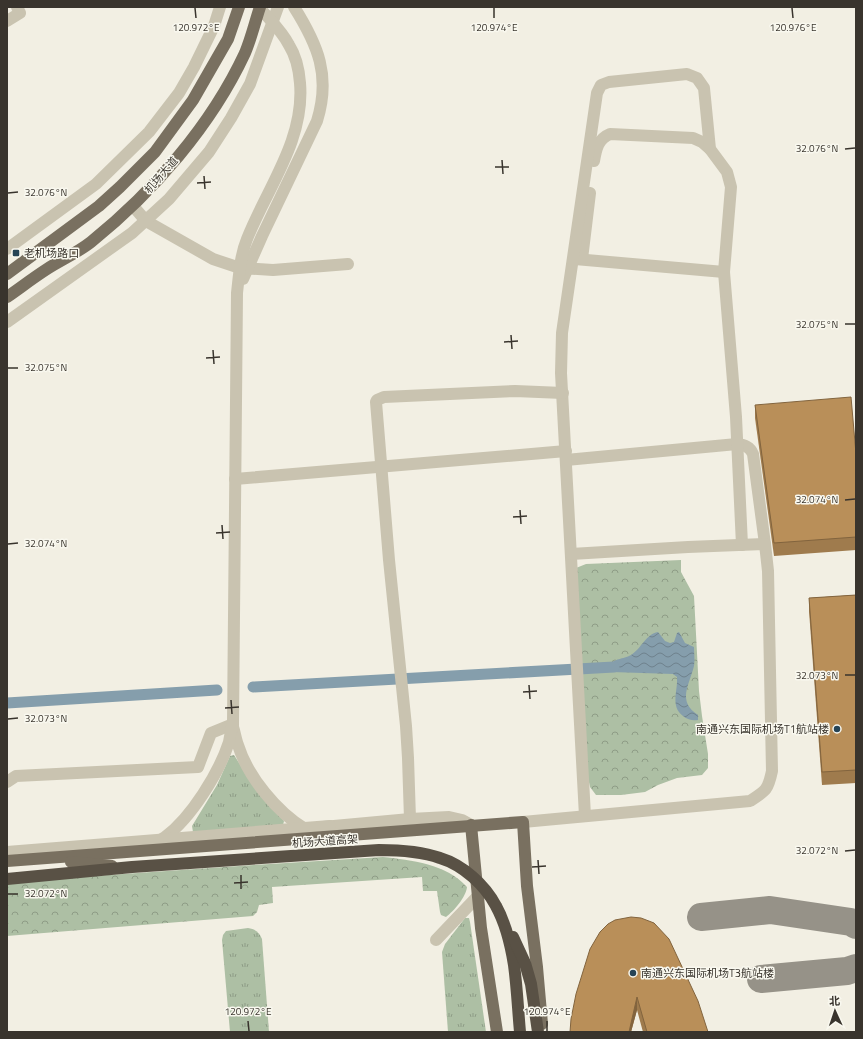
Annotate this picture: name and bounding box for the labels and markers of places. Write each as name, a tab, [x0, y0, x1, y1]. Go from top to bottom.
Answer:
place label: 老机场路口	[24, 245, 79, 261]
marker: 老机场路口	[11, 248, 21, 258]
place label: 南通兴东国际机场T1航站楼	[696, 721, 829, 737]
marker: 南通兴东国际机场T1航站楼	[832, 724, 842, 734]
place label: 南通兴东国际机场T3航站楼	[641, 965, 774, 981]
marker: 南通兴东国际机场T3航站楼	[628, 968, 638, 978]

